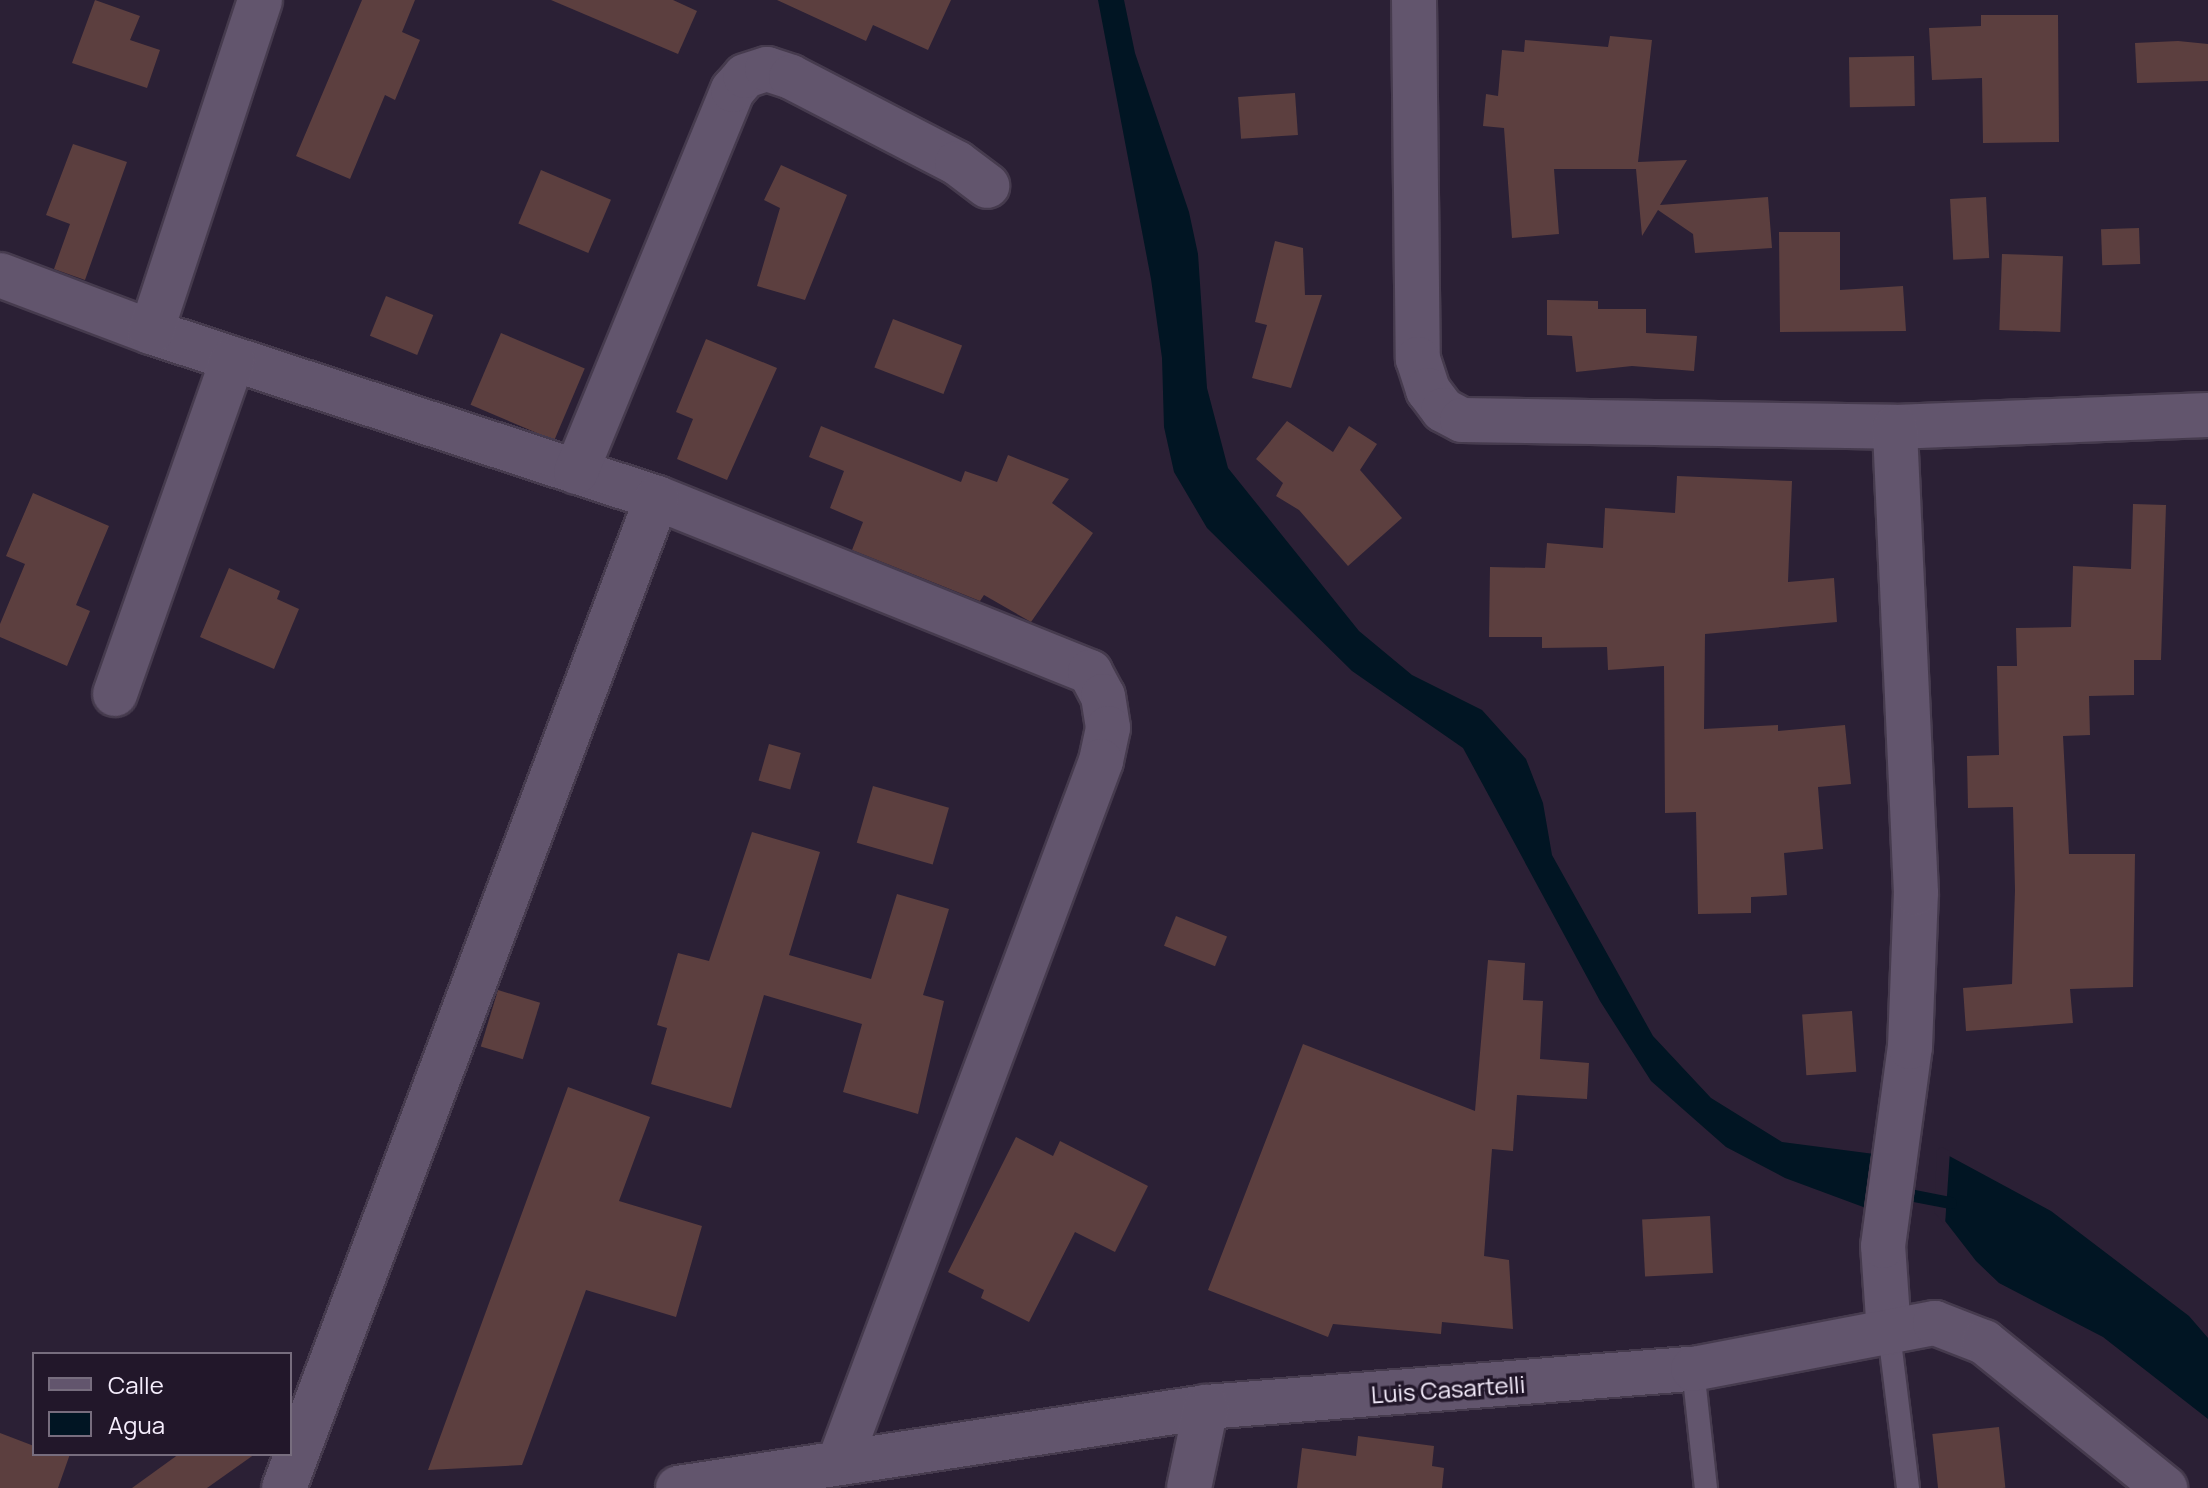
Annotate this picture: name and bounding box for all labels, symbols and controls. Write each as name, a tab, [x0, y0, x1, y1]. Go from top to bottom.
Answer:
legend	[32, 1352, 292, 1456]
text: Calle	[108, 1368, 164, 1401]
street label: Luis Casartelli	[1370, 1369, 1526, 1409]
text: Agua	[108, 1408, 165, 1441]

